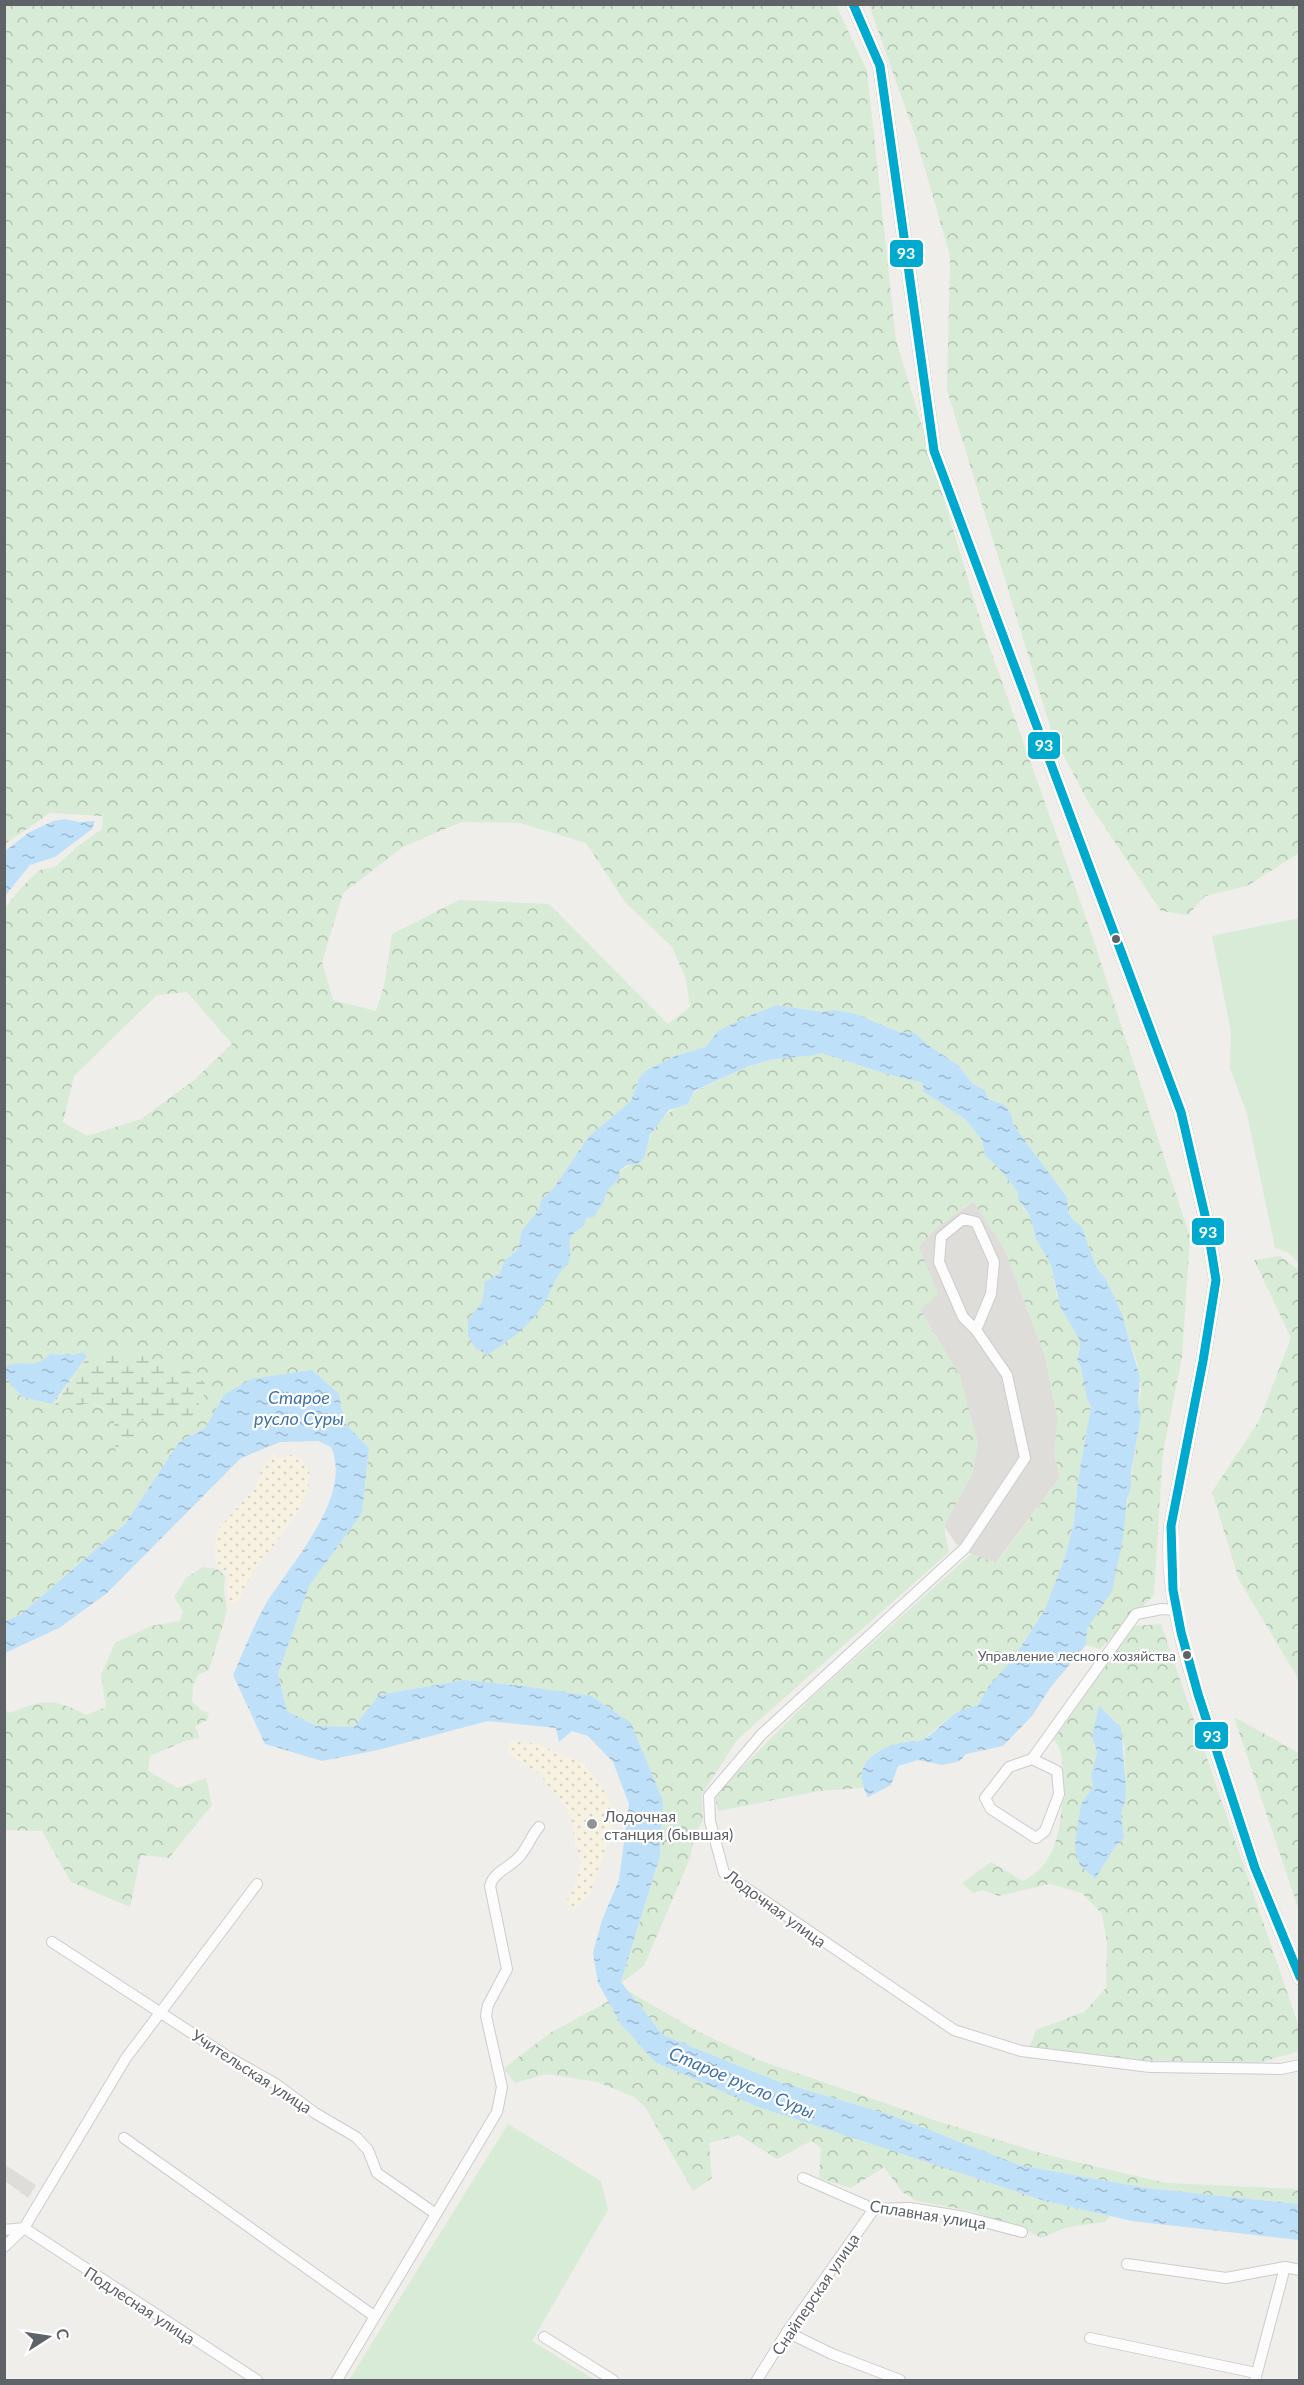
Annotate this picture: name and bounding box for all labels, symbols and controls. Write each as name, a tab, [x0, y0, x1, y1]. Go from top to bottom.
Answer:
line badge: 93	[889, 239, 924, 268]
text: 93	[897, 243, 915, 262]
line badge: 93	[1027, 731, 1061, 760]
text: 93	[1035, 735, 1053, 754]
unlabelled marker	[1110, 933, 1122, 945]
line badge: 93	[1191, 1217, 1225, 1246]
text: 93	[1199, 1222, 1217, 1241]
water label: Старое русло Суры	[254, 1386, 344, 1429]
place label: Управление лесного хозяйства	[978, 1647, 1176, 1664]
marker: Управление лесного хозяйства	[1181, 1649, 1193, 1661]
line badge: 93	[1194, 1721, 1229, 1750]
text: 93	[1203, 1726, 1221, 1745]
place label: Лодочная станция (бывшая)	[603, 1806, 733, 1843]
marker: Лодочная станция (бывшая)	[585, 1817, 599, 1831]
street label: Лодочная улица	[721, 1865, 830, 1951]
street label: Учительская улица	[188, 2025, 316, 2117]
water label: Старое русло Суры	[666, 2041, 818, 2123]
street label: Сплавная улица	[868, 2195, 988, 2233]
street label: Снайперская улица	[767, 2229, 863, 2359]
street label: Подлесная улица	[81, 2262, 199, 2348]
north arrow	[18, 2307, 78, 2367]
text: С	[53, 2327, 74, 2341]

